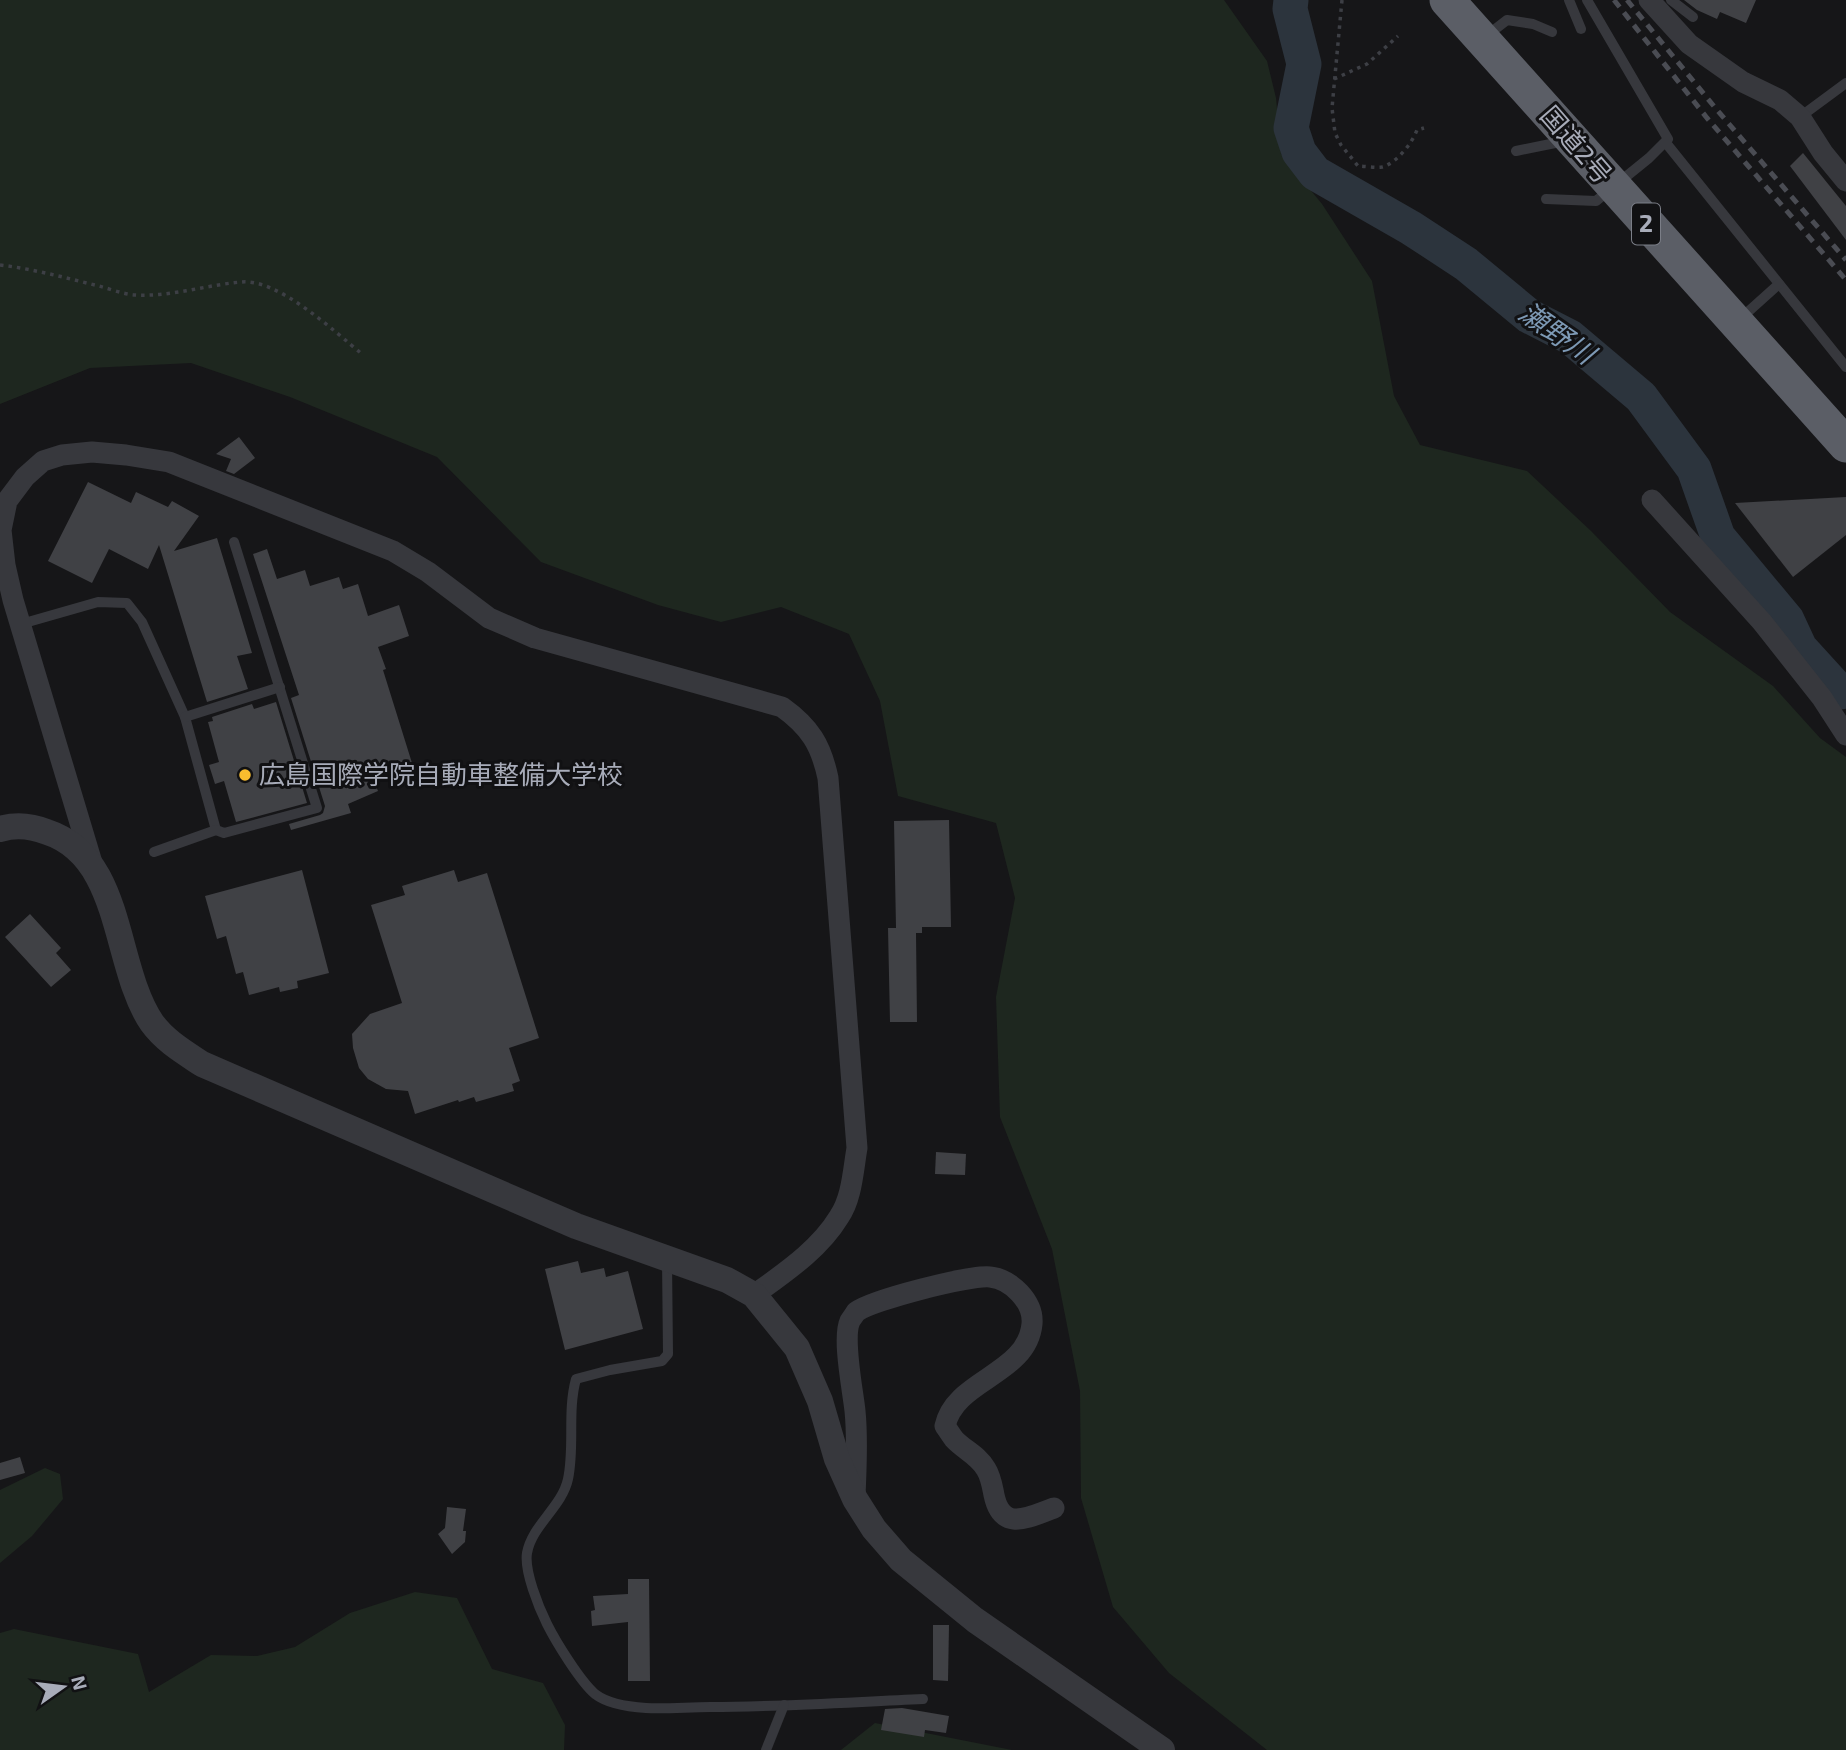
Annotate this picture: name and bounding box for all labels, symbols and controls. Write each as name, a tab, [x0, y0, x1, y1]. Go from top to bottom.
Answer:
street label: 国道2号	[1535, 99, 1619, 189]
road number: 2	[1632, 204, 1660, 244]
water label: 瀬野川	[1513, 294, 1604, 372]
place label: 広島国際学院自動車整備大学校	[259, 758, 623, 789]
marker: 広島国際学院自動車整備大学校	[237, 767, 253, 783]
north arrow	[28, 1652, 98, 1722]
text: N	[67, 1673, 93, 1692]

